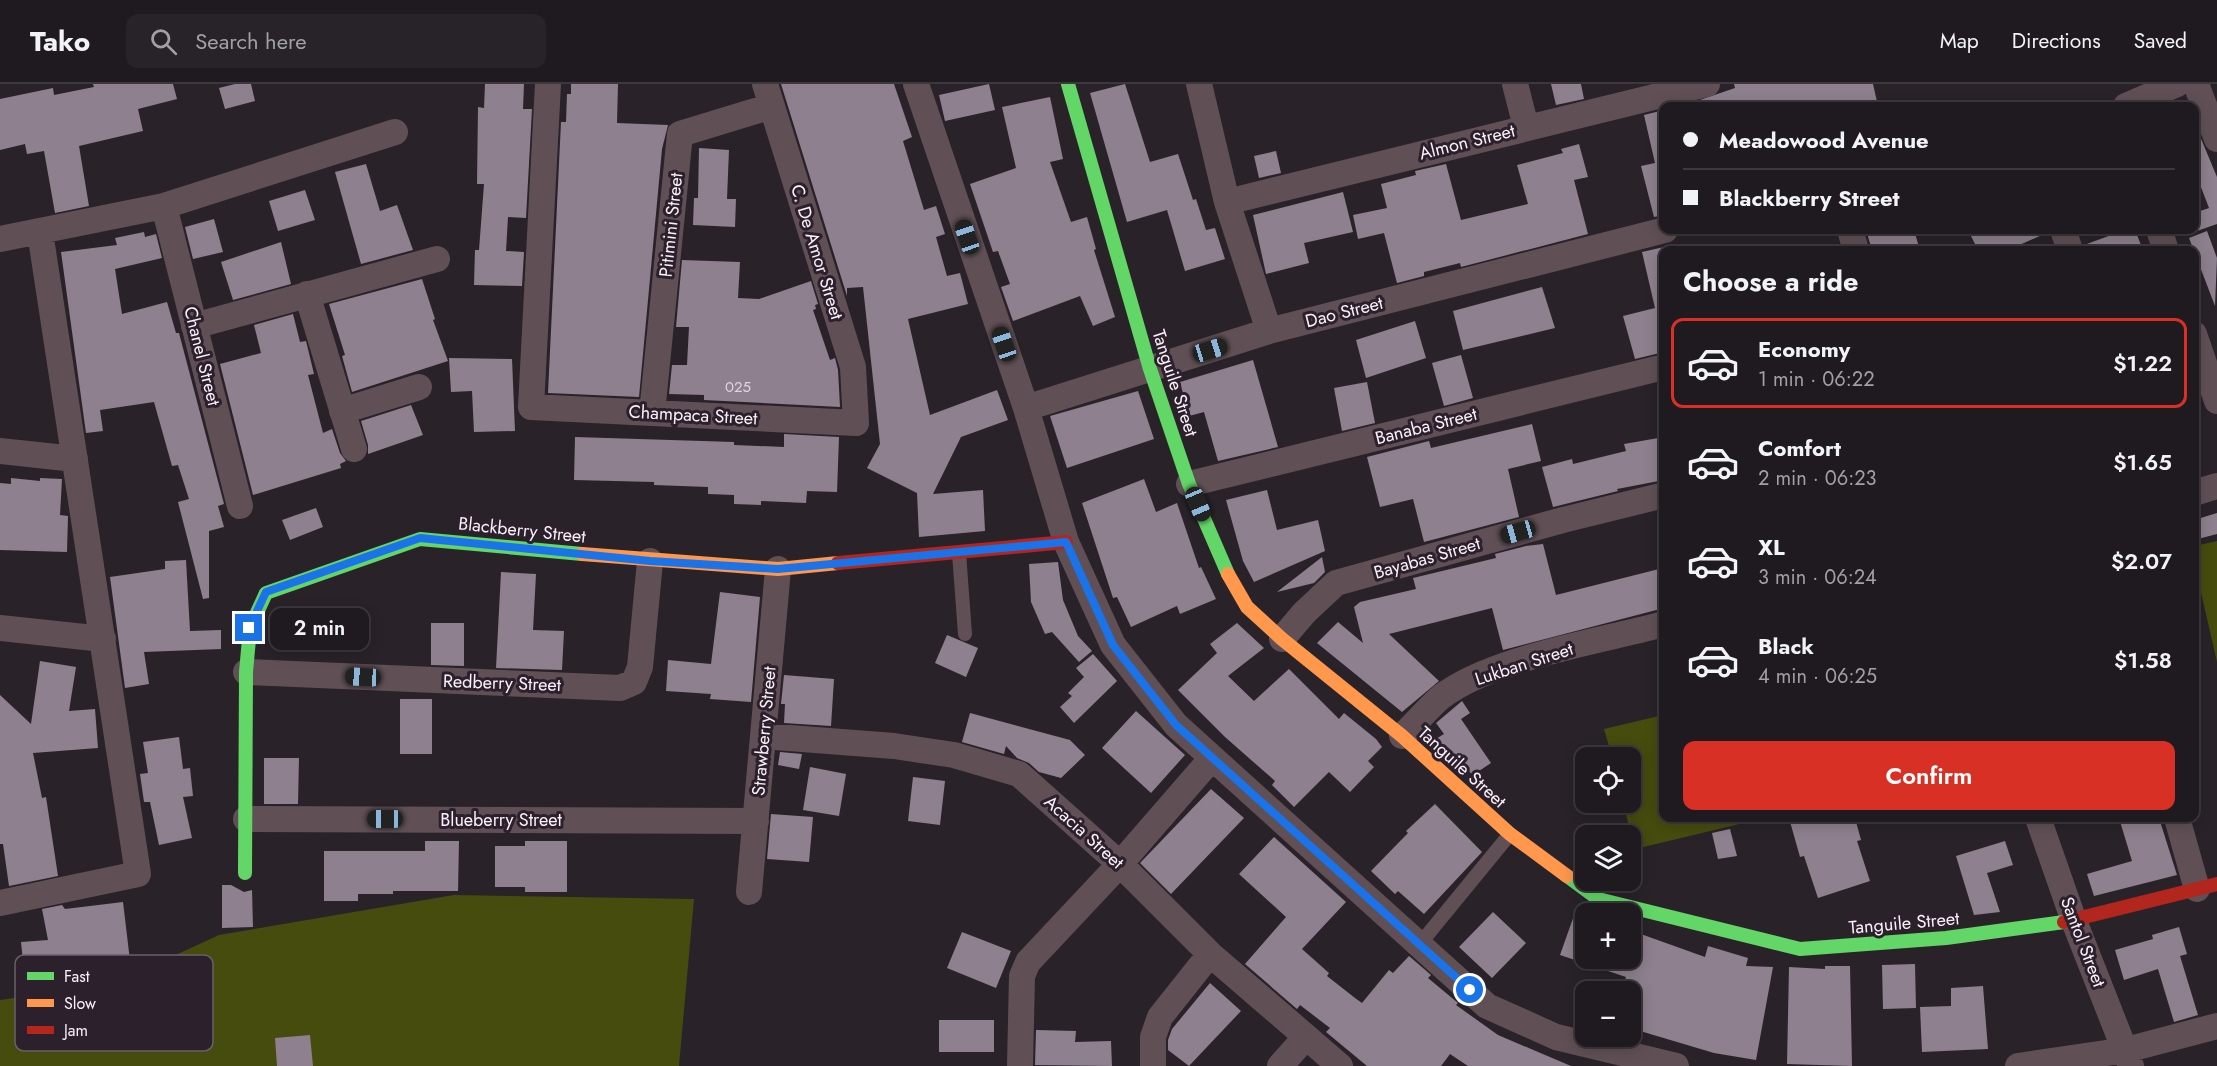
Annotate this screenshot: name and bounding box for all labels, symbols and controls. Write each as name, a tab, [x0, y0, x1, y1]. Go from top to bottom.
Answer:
search box	[126, 14, 546, 68]
text: Tako	[30, 21, 90, 62]
icon: search	[147, 25, 180, 58]
text: Search here	[195, 25, 307, 57]
text: Map	[1940, 26, 1979, 56]
text: Directions	[2012, 26, 2101, 56]
text: Saved	[2134, 26, 2187, 56]
street label: Almon Street	[1416, 117, 1518, 166]
text: Meadowood Avenue	[1719, 124, 1929, 156]
street label: Pitimini Street	[653, 171, 689, 278]
street label: C. De Amor Street	[784, 181, 850, 323]
text: Blackberry Street	[1719, 182, 1900, 214]
car	[953, 217, 981, 257]
text: Choose a ride	[1683, 262, 1858, 301]
street label: Dao Street	[1302, 290, 1386, 334]
street label: Chanel Street	[177, 304, 227, 409]
car	[990, 324, 1018, 364]
street label: Tanguile Street	[1146, 326, 1205, 440]
text: Economy	[1758, 333, 1850, 365]
car	[1190, 336, 1230, 364]
icon: car	[1686, 336, 1740, 390]
text: $1.22	[2113, 347, 2172, 379]
text: 1 min · 06:22	[1758, 365, 1875, 394]
house number: 025	[725, 376, 751, 398]
street label: Champaca Street	[628, 399, 759, 431]
street label: Banaba Street	[1372, 401, 1480, 451]
text: Comfort	[1758, 432, 1841, 464]
icon: car	[1686, 435, 1740, 489]
text: $1.65	[2113, 446, 2172, 478]
text: 2 min · 06:23	[1758, 464, 1877, 493]
car	[1183, 484, 1213, 524]
street label: Blackberry Street	[457, 510, 588, 550]
car	[1498, 518, 1538, 546]
street label: Bayabas Street	[1371, 530, 1484, 586]
text: XL	[1758, 531, 1785, 563]
icon: car	[1686, 534, 1740, 588]
text: $2.07	[2111, 545, 2172, 577]
text: 3 min · 06:24	[1758, 563, 1877, 592]
callout: 2 min	[270, 607, 369, 649]
route end	[235, 614, 262, 641]
text: 2 min	[294, 614, 345, 643]
text: Black	[1758, 630, 1814, 662]
icon: car	[1686, 633, 1740, 687]
street label: Lukban Street	[1472, 636, 1577, 692]
text: $1.58	[2114, 644, 2172, 676]
text: 4 min · 06:25	[1758, 662, 1877, 691]
street label: Strawberry Street	[745, 665, 783, 797]
car	[345, 667, 381, 687]
street label: Redberry Street	[442, 668, 562, 698]
street label: Tanguile Street	[1412, 720, 1512, 814]
button: Confirm	[1683, 741, 2175, 810]
map controls	[1575, 747, 1641, 1047]
button: locate	[1575, 747, 1641, 813]
street label: Acacia Street	[1038, 789, 1130, 875]
street label: Blueberry Street	[440, 807, 562, 833]
car	[367, 810, 403, 828]
button: layers	[1575, 825, 1641, 891]
street label: Santol Street	[2054, 893, 2112, 991]
button: +	[1575, 903, 1641, 969]
street label: Tanguile Street	[1848, 905, 1961, 941]
legend	[15, 955, 213, 1051]
text: Fast	[64, 965, 90, 988]
route start	[1456, 976, 1483, 1003]
button: −	[1575, 981, 1641, 1047]
text: Slow	[64, 992, 96, 1015]
text: Jam	[62, 1019, 88, 1042]

